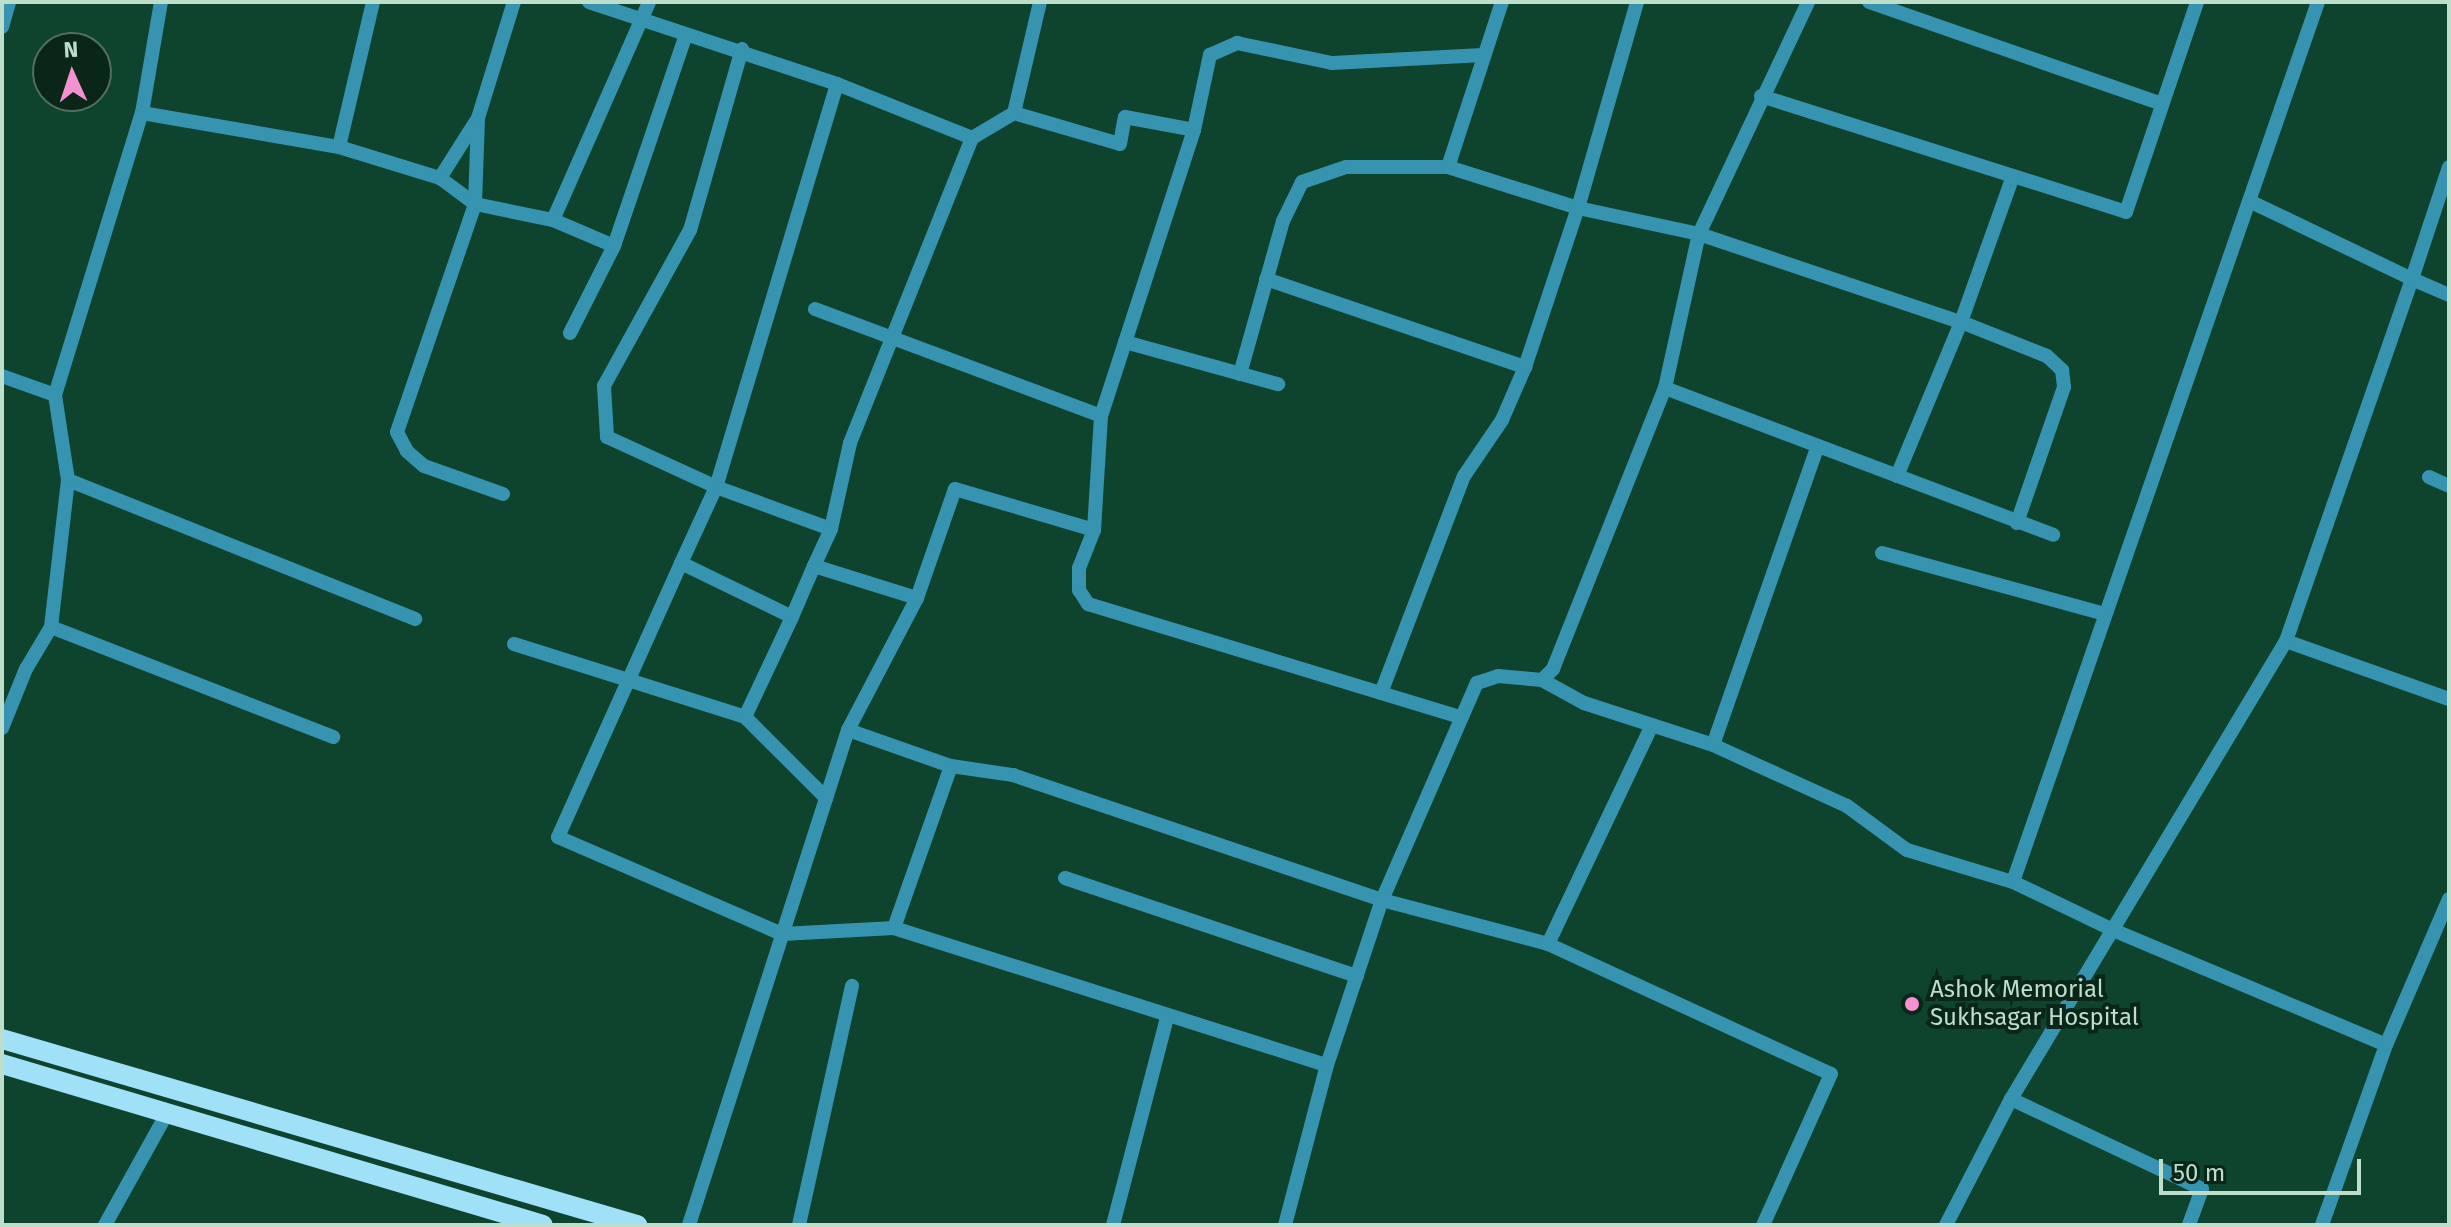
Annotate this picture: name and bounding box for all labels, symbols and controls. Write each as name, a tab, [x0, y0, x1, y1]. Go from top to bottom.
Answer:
north arrow	[32, 32, 112, 112]
text: N	[63, 36, 79, 63]
place label: Ashok Memorial Sukhsagar Hospital	[1930, 976, 2139, 1032]
marker: Ashok Memorial Sukhsagar Hospital	[1901, 993, 1923, 1015]
scale bar	[2163, 1143, 2365, 1193]
text: 50 m	[2173, 1159, 2225, 1187]

